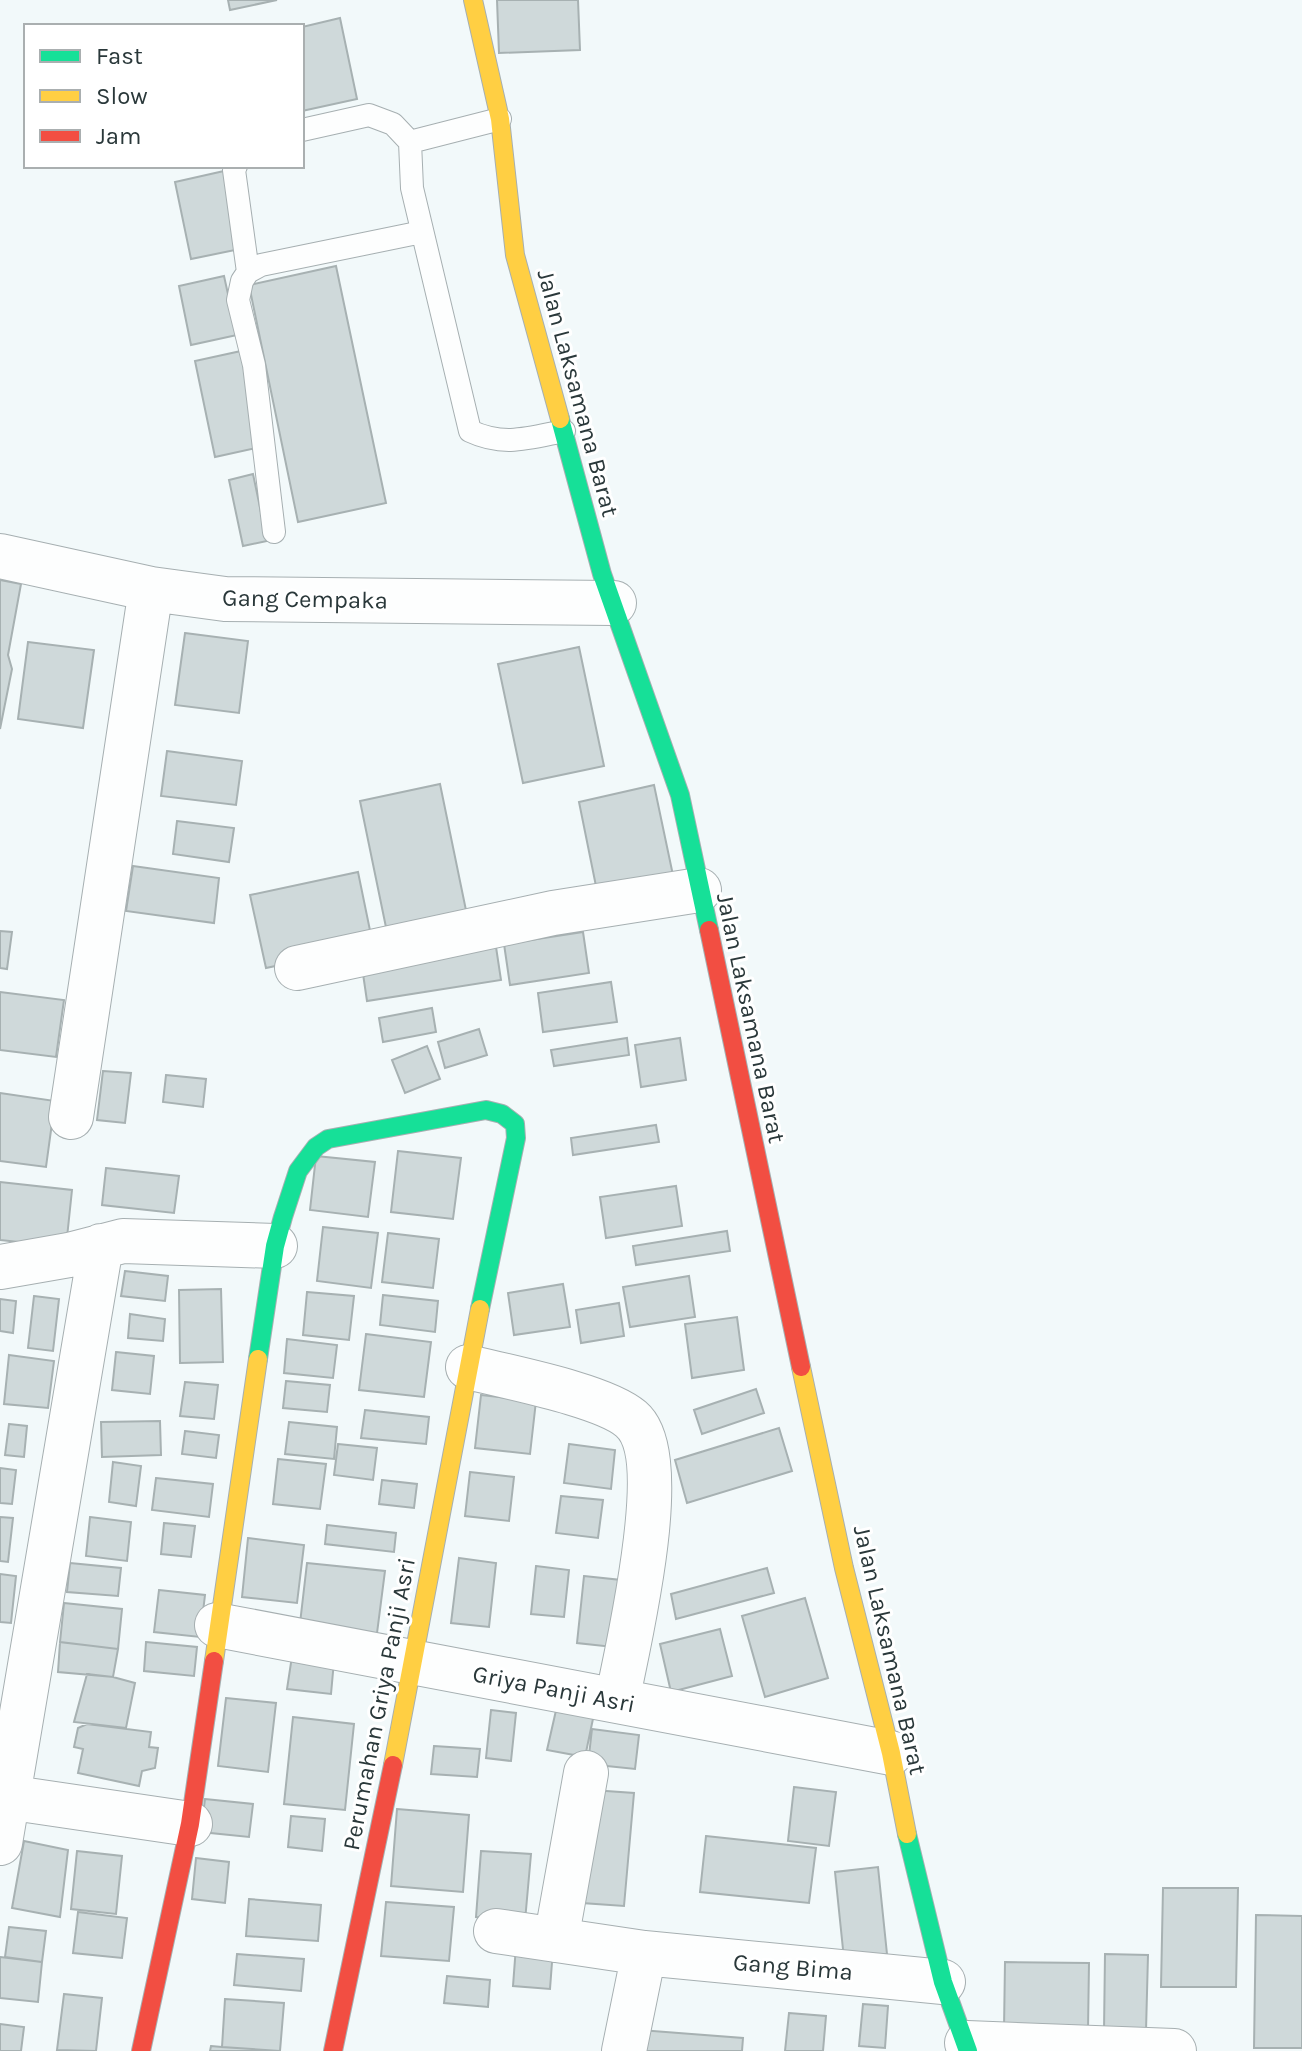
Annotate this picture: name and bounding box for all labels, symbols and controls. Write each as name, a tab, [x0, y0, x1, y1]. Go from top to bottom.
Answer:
legend	[24, 24, 304, 168]
text: Fast	[96, 42, 143, 70]
text: Slow	[96, 82, 148, 110]
text: Jam	[96, 122, 141, 150]
street label: Jalan Laksamana Barat	[531, 266, 625, 520]
street label: Gang Cempaka	[222, 584, 388, 614]
street label: Jalan Laksamana Barat	[711, 890, 791, 1146]
street label: Jalan Laksamana Barat	[848, 1523, 932, 1777]
street label: Perumahan Griya Panji Asri	[337, 1555, 421, 1853]
street label: Griya Panji Asri	[470, 1660, 638, 1718]
street label: Gang Bima	[732, 1948, 854, 1986]

